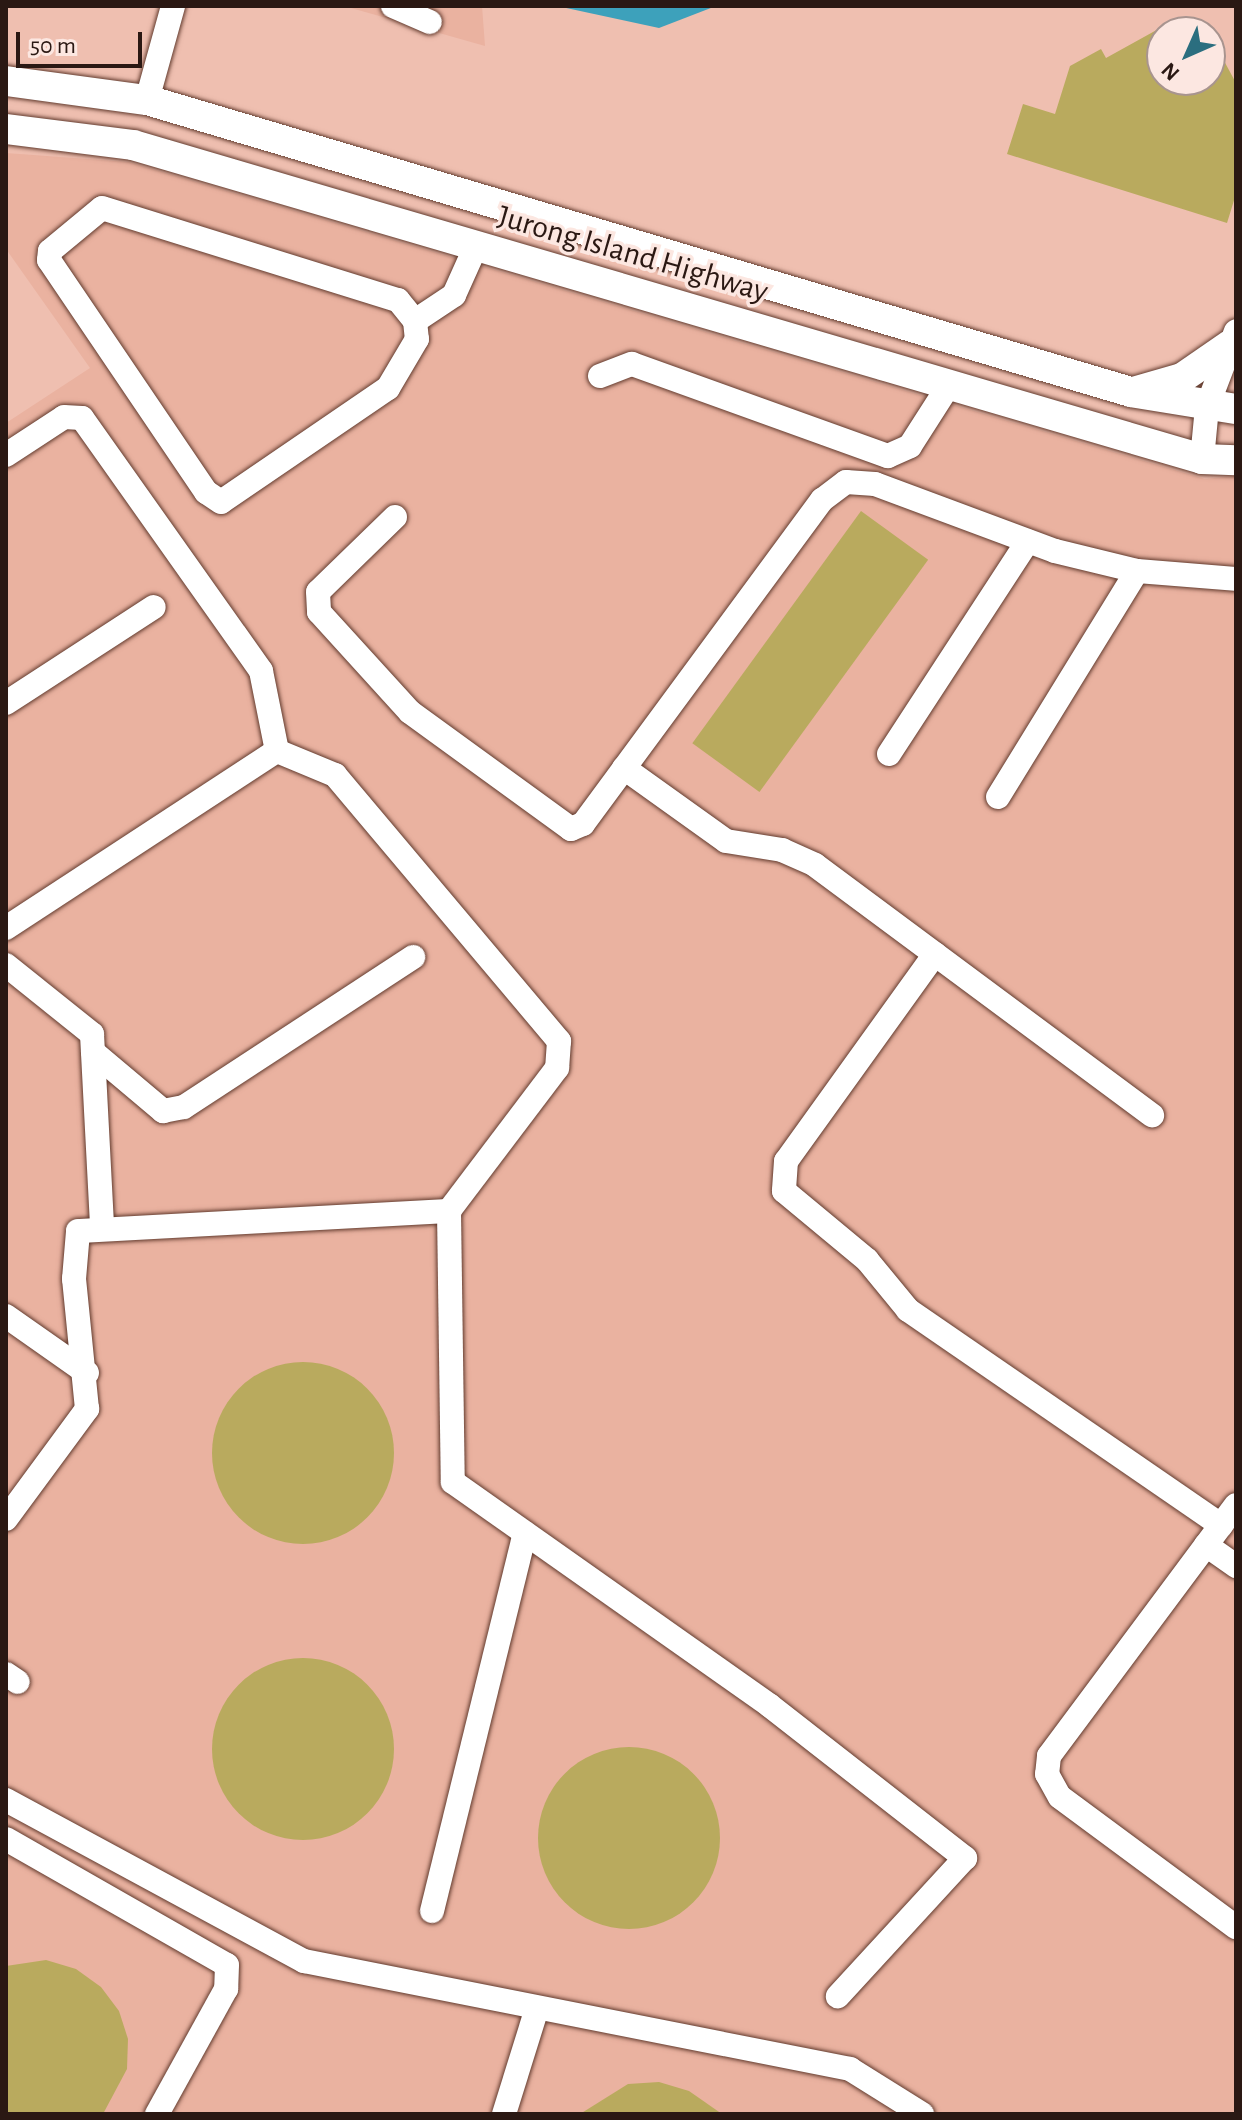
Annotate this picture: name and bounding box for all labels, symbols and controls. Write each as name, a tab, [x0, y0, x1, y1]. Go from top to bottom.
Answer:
scale bar	[20, 16, 146, 66]
north arrow	[1146, 16, 1226, 96]
text: 50 m	[30, 34, 76, 58]
text: N	[1157, 58, 1184, 85]
street label: Jurong Island Highway	[493, 197, 773, 311]

